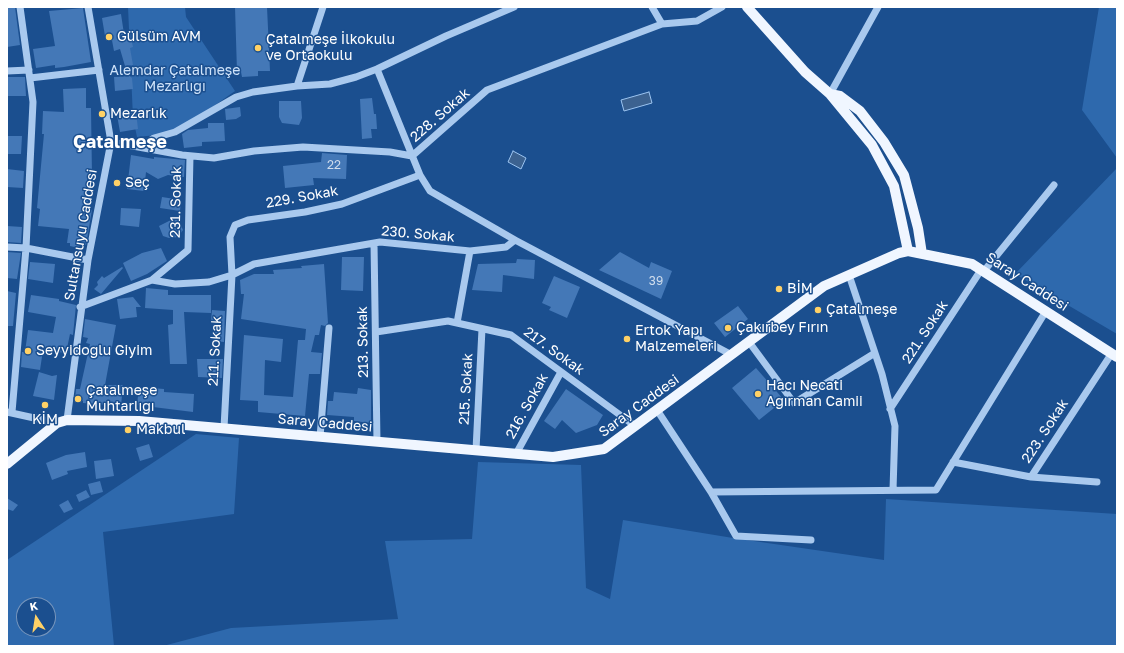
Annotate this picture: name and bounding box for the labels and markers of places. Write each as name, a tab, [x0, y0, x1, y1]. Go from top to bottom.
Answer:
place label: Gülsüm AVM	[117, 29, 201, 45]
marker: Gülsüm AVM	[104, 32, 114, 42]
place label: Çatalmeşe İlkokulu ve Ortaokulu	[266, 32, 395, 64]
marker: Çatalmeşe İlkokulu ve Ortaokulu	[253, 43, 263, 53]
place label: Mezarlık	[110, 106, 167, 122]
marker: Mezarlık	[97, 109, 107, 119]
place label: Seç	[125, 175, 150, 191]
marker: Seç	[112, 178, 122, 188]
place label: BİM	[787, 281, 813, 297]
marker: BİM	[774, 284, 784, 294]
place label: Çatalmeşe	[826, 302, 897, 318]
marker: Çatalmeşe	[813, 305, 823, 315]
place label: Çakırbey Fırın	[736, 320, 828, 336]
place label: Ertok Yapı Malzemeleri	[635, 323, 717, 356]
marker: Çakırbey Fırın	[723, 323, 733, 333]
marker: Ertok Yapı Malzemeleri	[622, 334, 632, 344]
place label: Seyyidoğlu Giyim	[36, 343, 152, 359]
marker: Seyyidoğlu Giyim	[23, 346, 33, 356]
place label: Hacı Necati Ağırman Camii	[766, 378, 863, 410]
place label: Çatalmeşe Muhtarlığı	[86, 383, 157, 416]
marker: Hacı Necati Ağırman Camii	[753, 389, 763, 399]
marker: Çatalmeşe Muhtarlığı	[73, 394, 83, 404]
marker: KİM	[40, 400, 50, 410]
place label: KİM	[32, 412, 58, 428]
place label: Makbul	[136, 422, 185, 438]
marker: Makbul	[123, 425, 133, 435]

